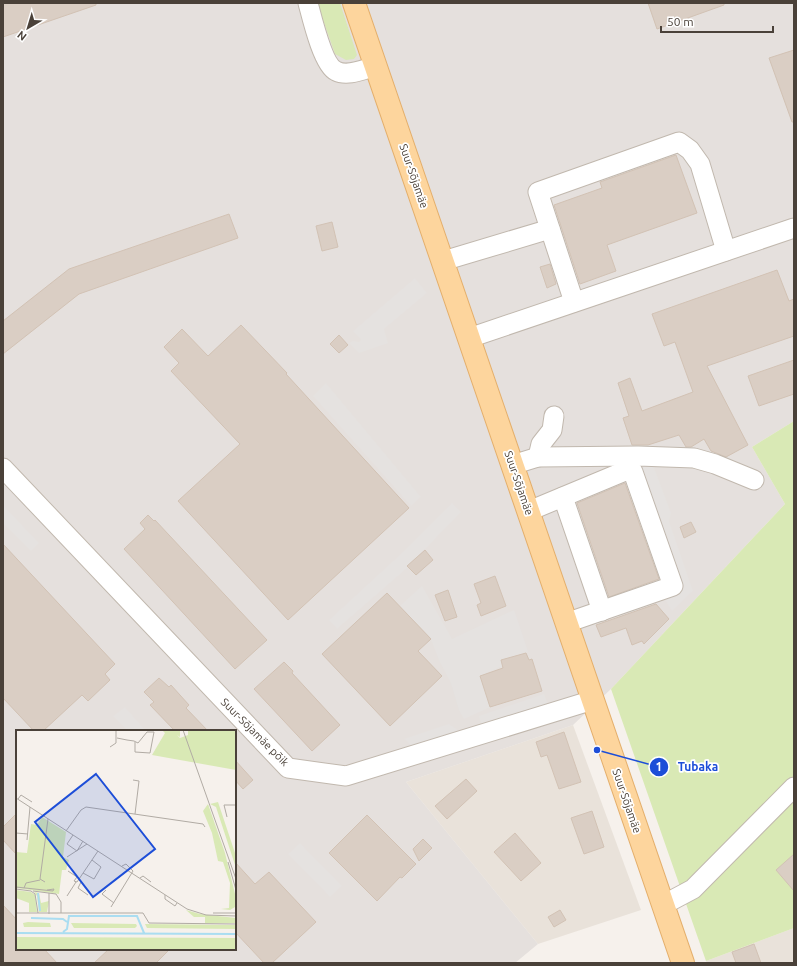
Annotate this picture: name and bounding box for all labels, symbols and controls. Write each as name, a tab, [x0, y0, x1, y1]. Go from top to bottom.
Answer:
north arrow	[8, 8, 48, 48]
scale bar	[661, 8, 773, 34]
text: 50 m	[667, 15, 694, 28]
text: N	[15, 29, 29, 43]
street label: Suur-Sõjamäe	[397, 142, 431, 210]
street label: Suur-Sõjamäe	[502, 449, 536, 517]
street label: Suur-Sõjamäe põik	[219, 696, 292, 769]
inset map	[16, 730, 236, 950]
callout: Tubaka	[649, 755, 726, 779]
text: 1	[656, 760, 662, 773]
text: Tubaka	[678, 760, 718, 773]
street label: Suur-Sõjamäe	[610, 767, 644, 835]

